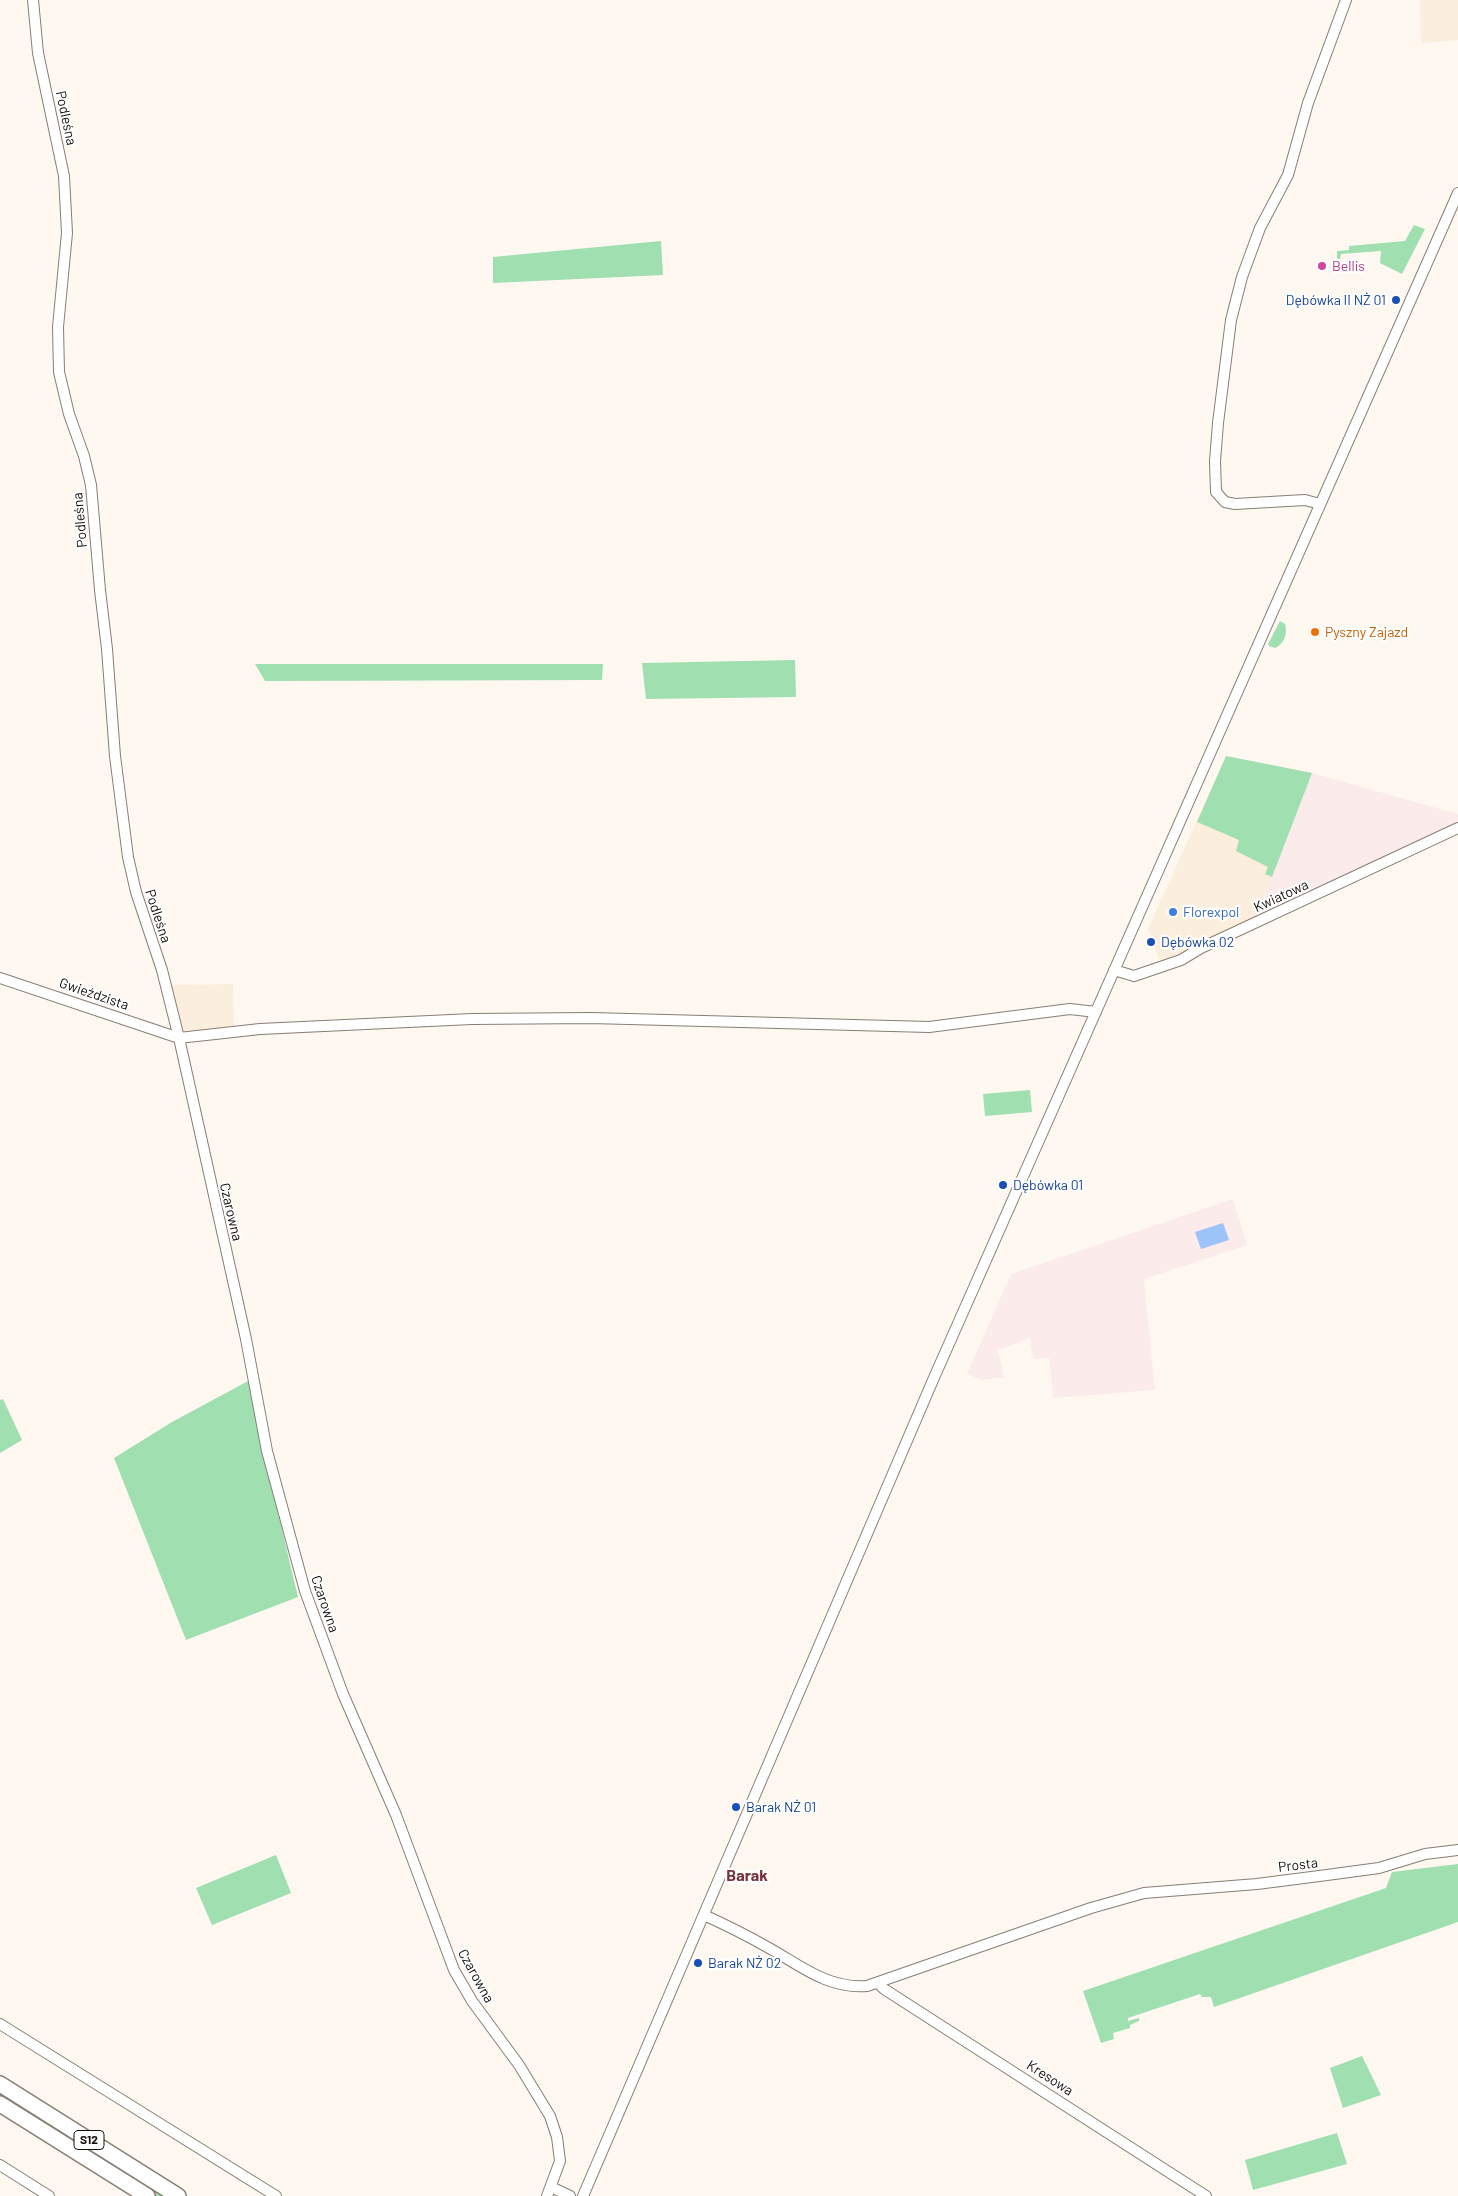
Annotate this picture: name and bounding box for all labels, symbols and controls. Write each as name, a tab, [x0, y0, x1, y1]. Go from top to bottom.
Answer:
street label: Podleśna	[52, 89, 80, 147]
place label: Bellis	[1332, 258, 1365, 274]
marker: Bellis	[1316, 260, 1328, 272]
place label: Dębówka II NŻ 01	[1286, 292, 1386, 308]
marker: Dębówka II NŻ 01	[1390, 294, 1402, 306]
street label: Podleśna	[69, 492, 91, 548]
place label: Pyszny Zajazd	[1325, 624, 1408, 640]
marker: Pyszny Zajazd	[1309, 626, 1321, 638]
street label: Kwiatowa	[1251, 876, 1311, 916]
street label: Podleśna	[141, 887, 175, 945]
place label: Florexpol	[1183, 904, 1239, 920]
marker: Florexpol	[1167, 906, 1179, 918]
place label: Dębówka 02	[1161, 934, 1234, 950]
marker: Dębówka 02	[1145, 936, 1157, 948]
street label: Gwieździsta	[57, 974, 131, 1014]
place label: Dębówka 01	[1013, 1177, 1083, 1193]
marker: Dębówka 01	[997, 1179, 1009, 1191]
street label: Czarowna	[216, 1181, 246, 1243]
street label: Czarowna	[307, 1573, 343, 1635]
place label: Barak NŻ 01	[746, 1799, 816, 1815]
marker: Barak NŻ 01	[730, 1801, 742, 1813]
street label: Prosta	[1277, 1854, 1319, 1876]
district label: Barak	[726, 1866, 768, 1886]
street label: Czarowna	[454, 1946, 498, 2006]
place label: Barak NŻ 02	[708, 1955, 781, 1971]
marker: Barak NŻ 02	[692, 1957, 704, 1969]
street label: Kresowa	[1024, 2057, 1076, 2099]
road number: S12	[74, 2130, 104, 2150]

